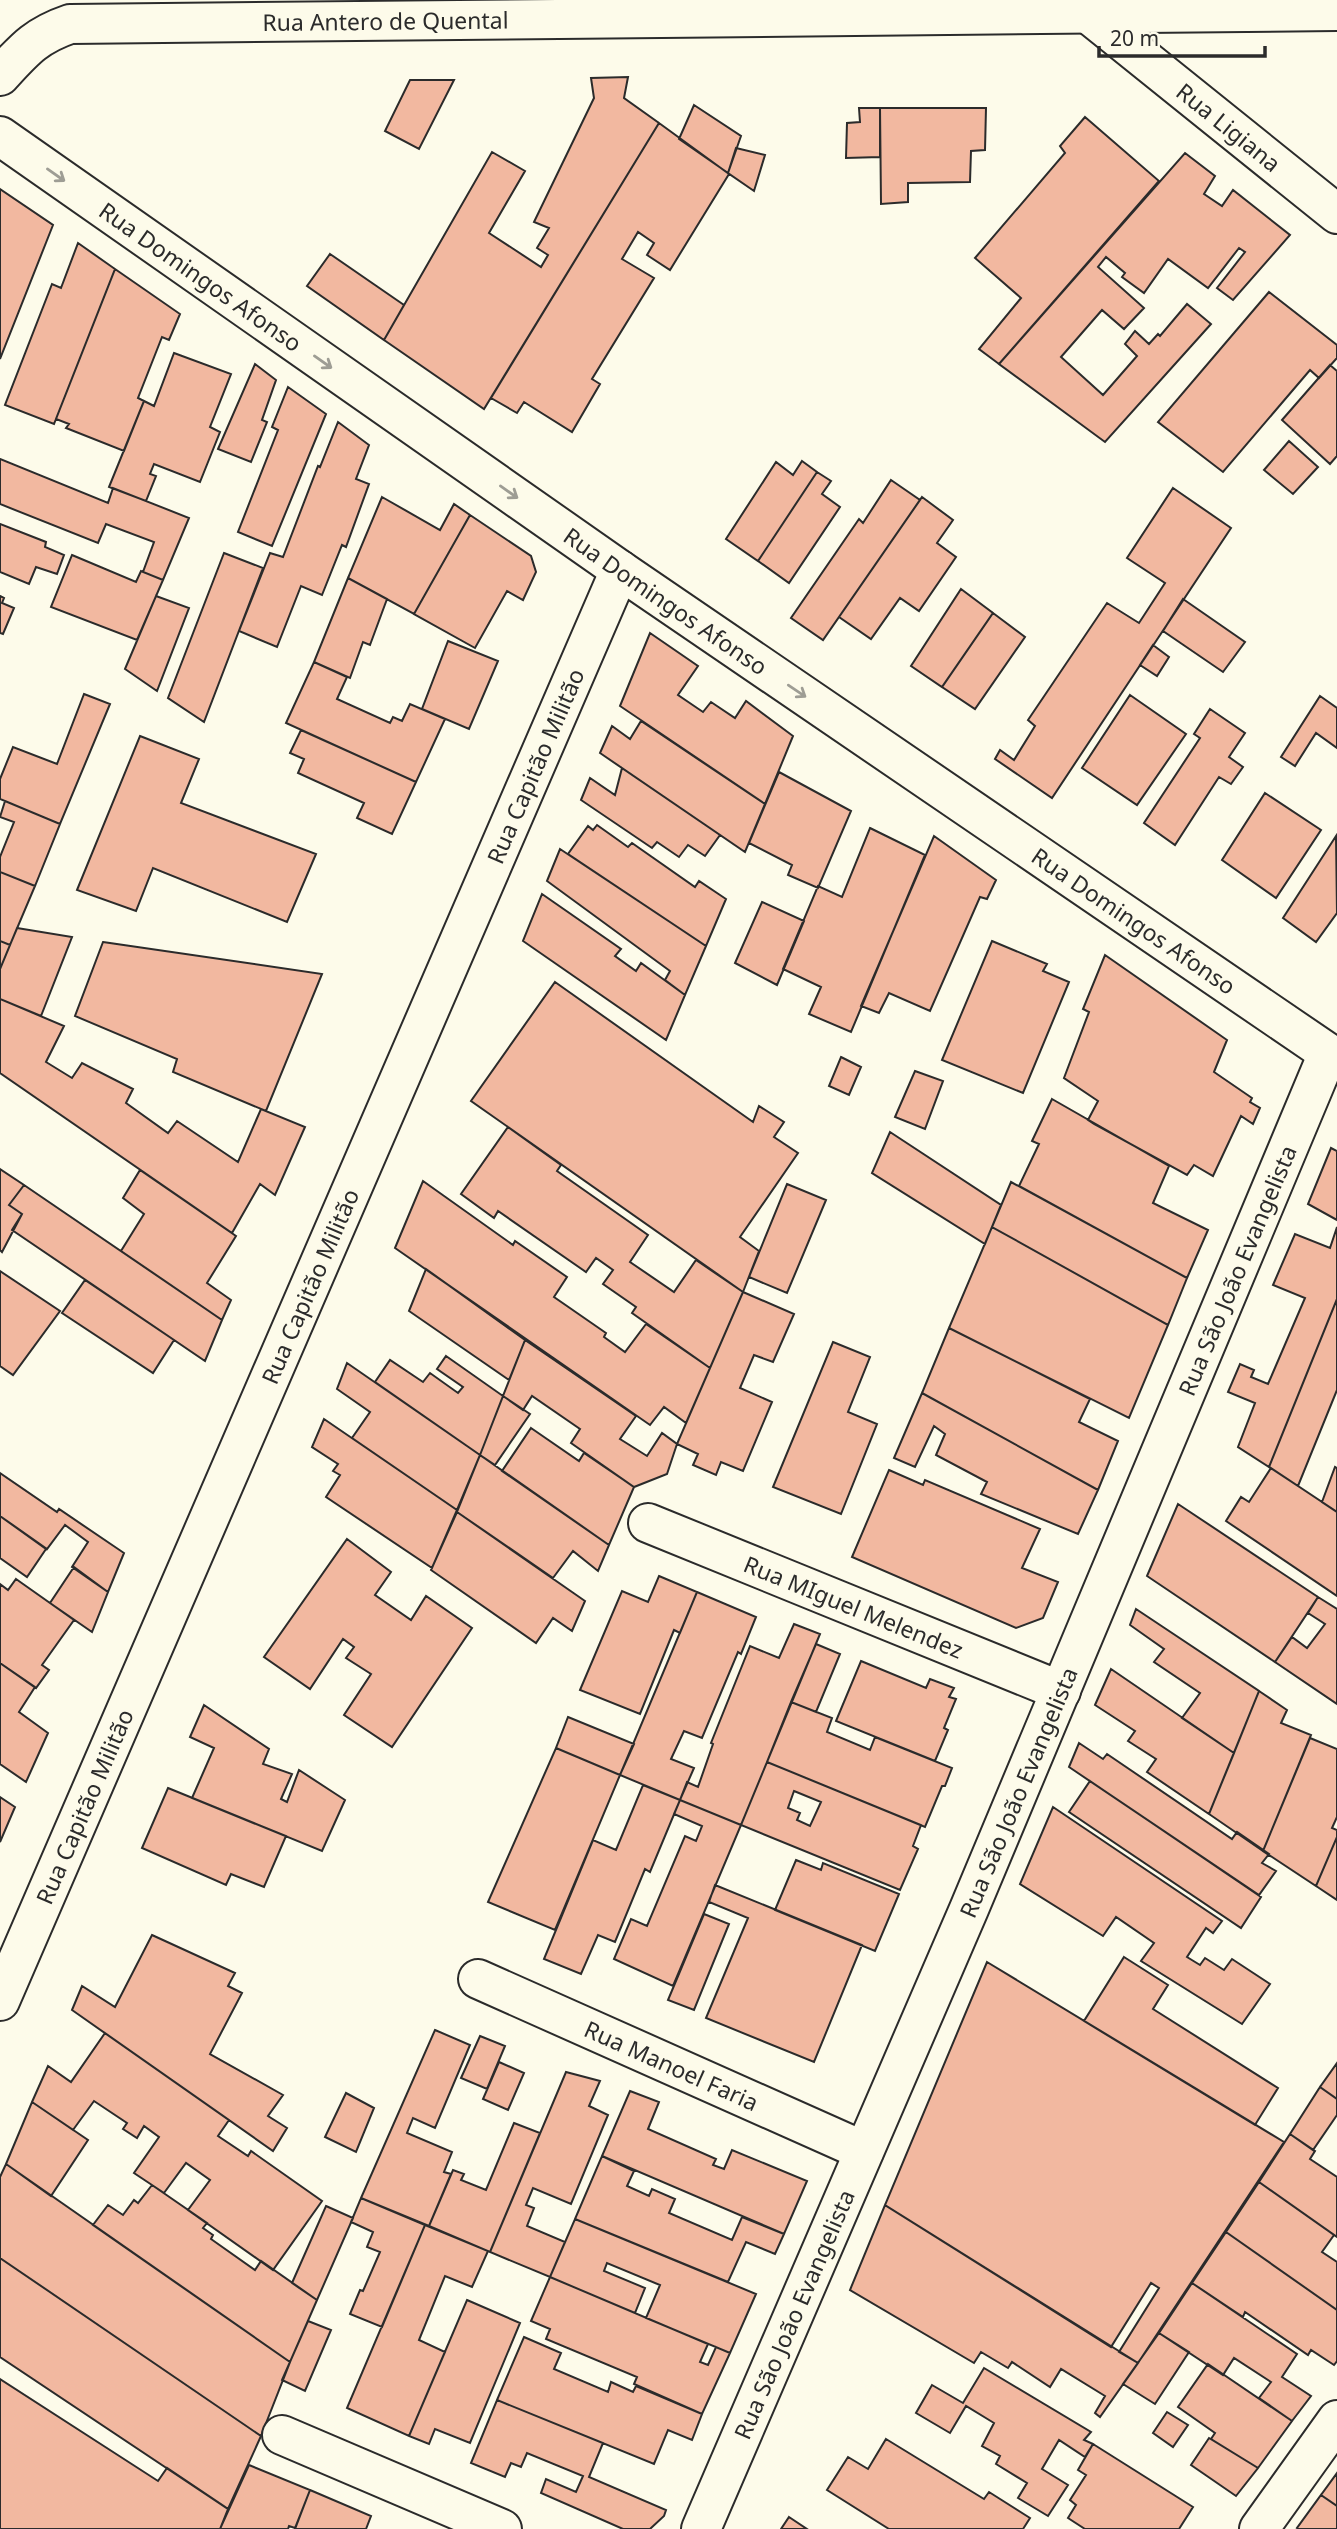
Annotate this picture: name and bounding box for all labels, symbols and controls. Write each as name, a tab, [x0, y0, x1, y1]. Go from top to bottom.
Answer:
street label: Rua Antero de Quental	[262, 4, 509, 38]
scale bar	[1099, 14, 1265, 58]
text: 20 m	[1110, 24, 1159, 52]
street label: Rua Ligiana	[1170, 75, 1288, 179]
one-way arrow	[46, 168, 65, 182]
street label: Rua Domingos Afonso	[93, 194, 308, 359]
one-way arrow	[313, 355, 332, 369]
one-way arrow	[499, 485, 518, 499]
street label: Rua Domingos Afonso	[557, 520, 774, 682]
street label: Rua Capitão Militão	[479, 663, 592, 869]
one-way arrow	[787, 684, 806, 698]
street label: Rua Domingos Afonso	[1026, 840, 1242, 1002]
street label: Rua São João Evangelista	[1170, 1140, 1304, 1400]
street label: Rua Capitão Militão	[253, 1184, 366, 1389]
street label: Rua MIguel Melendez	[739, 1548, 968, 1666]
street label: Rua São João Evangelista	[951, 1662, 1085, 1923]
street label: Rua Capitão Militão	[28, 1704, 141, 1909]
street label: Rua Manoel Faria	[580, 2013, 764, 2118]
street label: Rua São João Evangelista	[726, 2185, 862, 2444]

